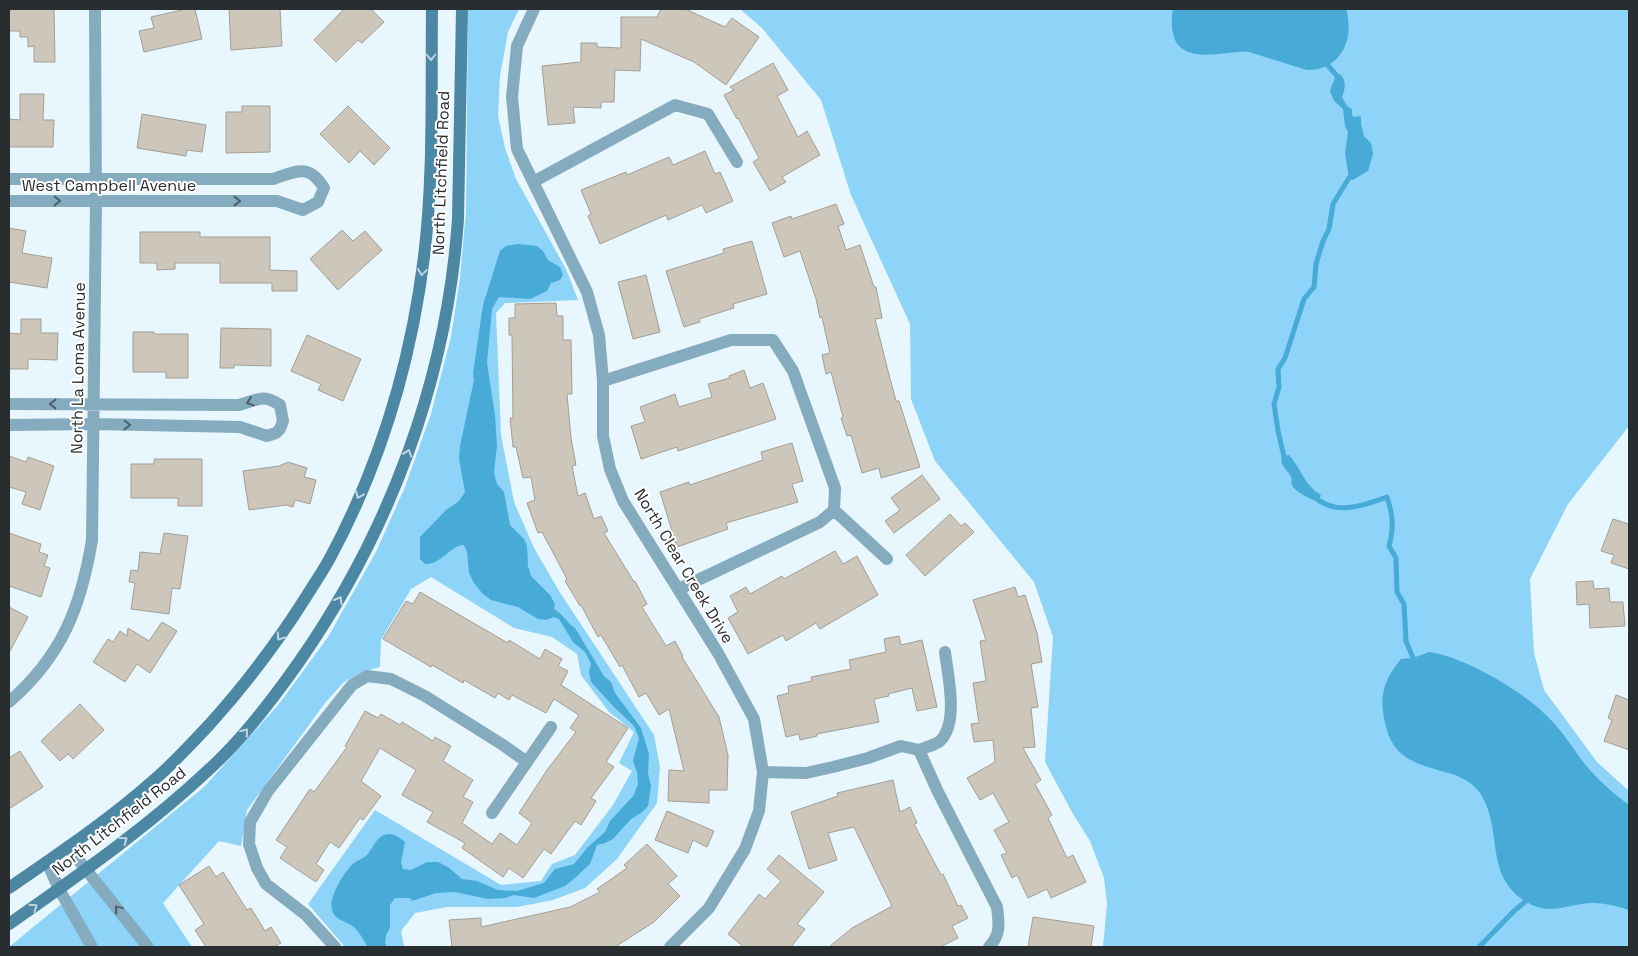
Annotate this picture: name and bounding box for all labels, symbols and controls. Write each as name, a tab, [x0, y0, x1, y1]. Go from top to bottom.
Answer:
one-way arrow	[426, 54, 436, 62]
street label: North Litchfield Road	[428, 90, 454, 256]
street label: West Campbell Avenue	[22, 175, 196, 196]
one-way arrow	[54, 196, 62, 206]
one-way arrow	[234, 196, 242, 206]
one-way arrow	[417, 268, 428, 276]
street label: North La Loma Avenue	[66, 282, 90, 454]
one-way arrow	[247, 396, 255, 406]
one-way arrow	[49, 399, 57, 409]
one-way arrow	[124, 420, 132, 430]
one-way arrow	[403, 449, 413, 458]
street label: North Clear Creek Drive	[629, 485, 739, 647]
one-way arrow	[355, 490, 366, 499]
one-way arrow	[333, 596, 343, 605]
one-way arrow	[277, 631, 286, 640]
one-way arrow	[240, 729, 248, 738]
street label: North Litchfield Road	[48, 762, 190, 880]
one-way arrow	[118, 838, 127, 846]
one-way arrow	[28, 904, 37, 913]
one-way arrow	[115, 905, 124, 914]

